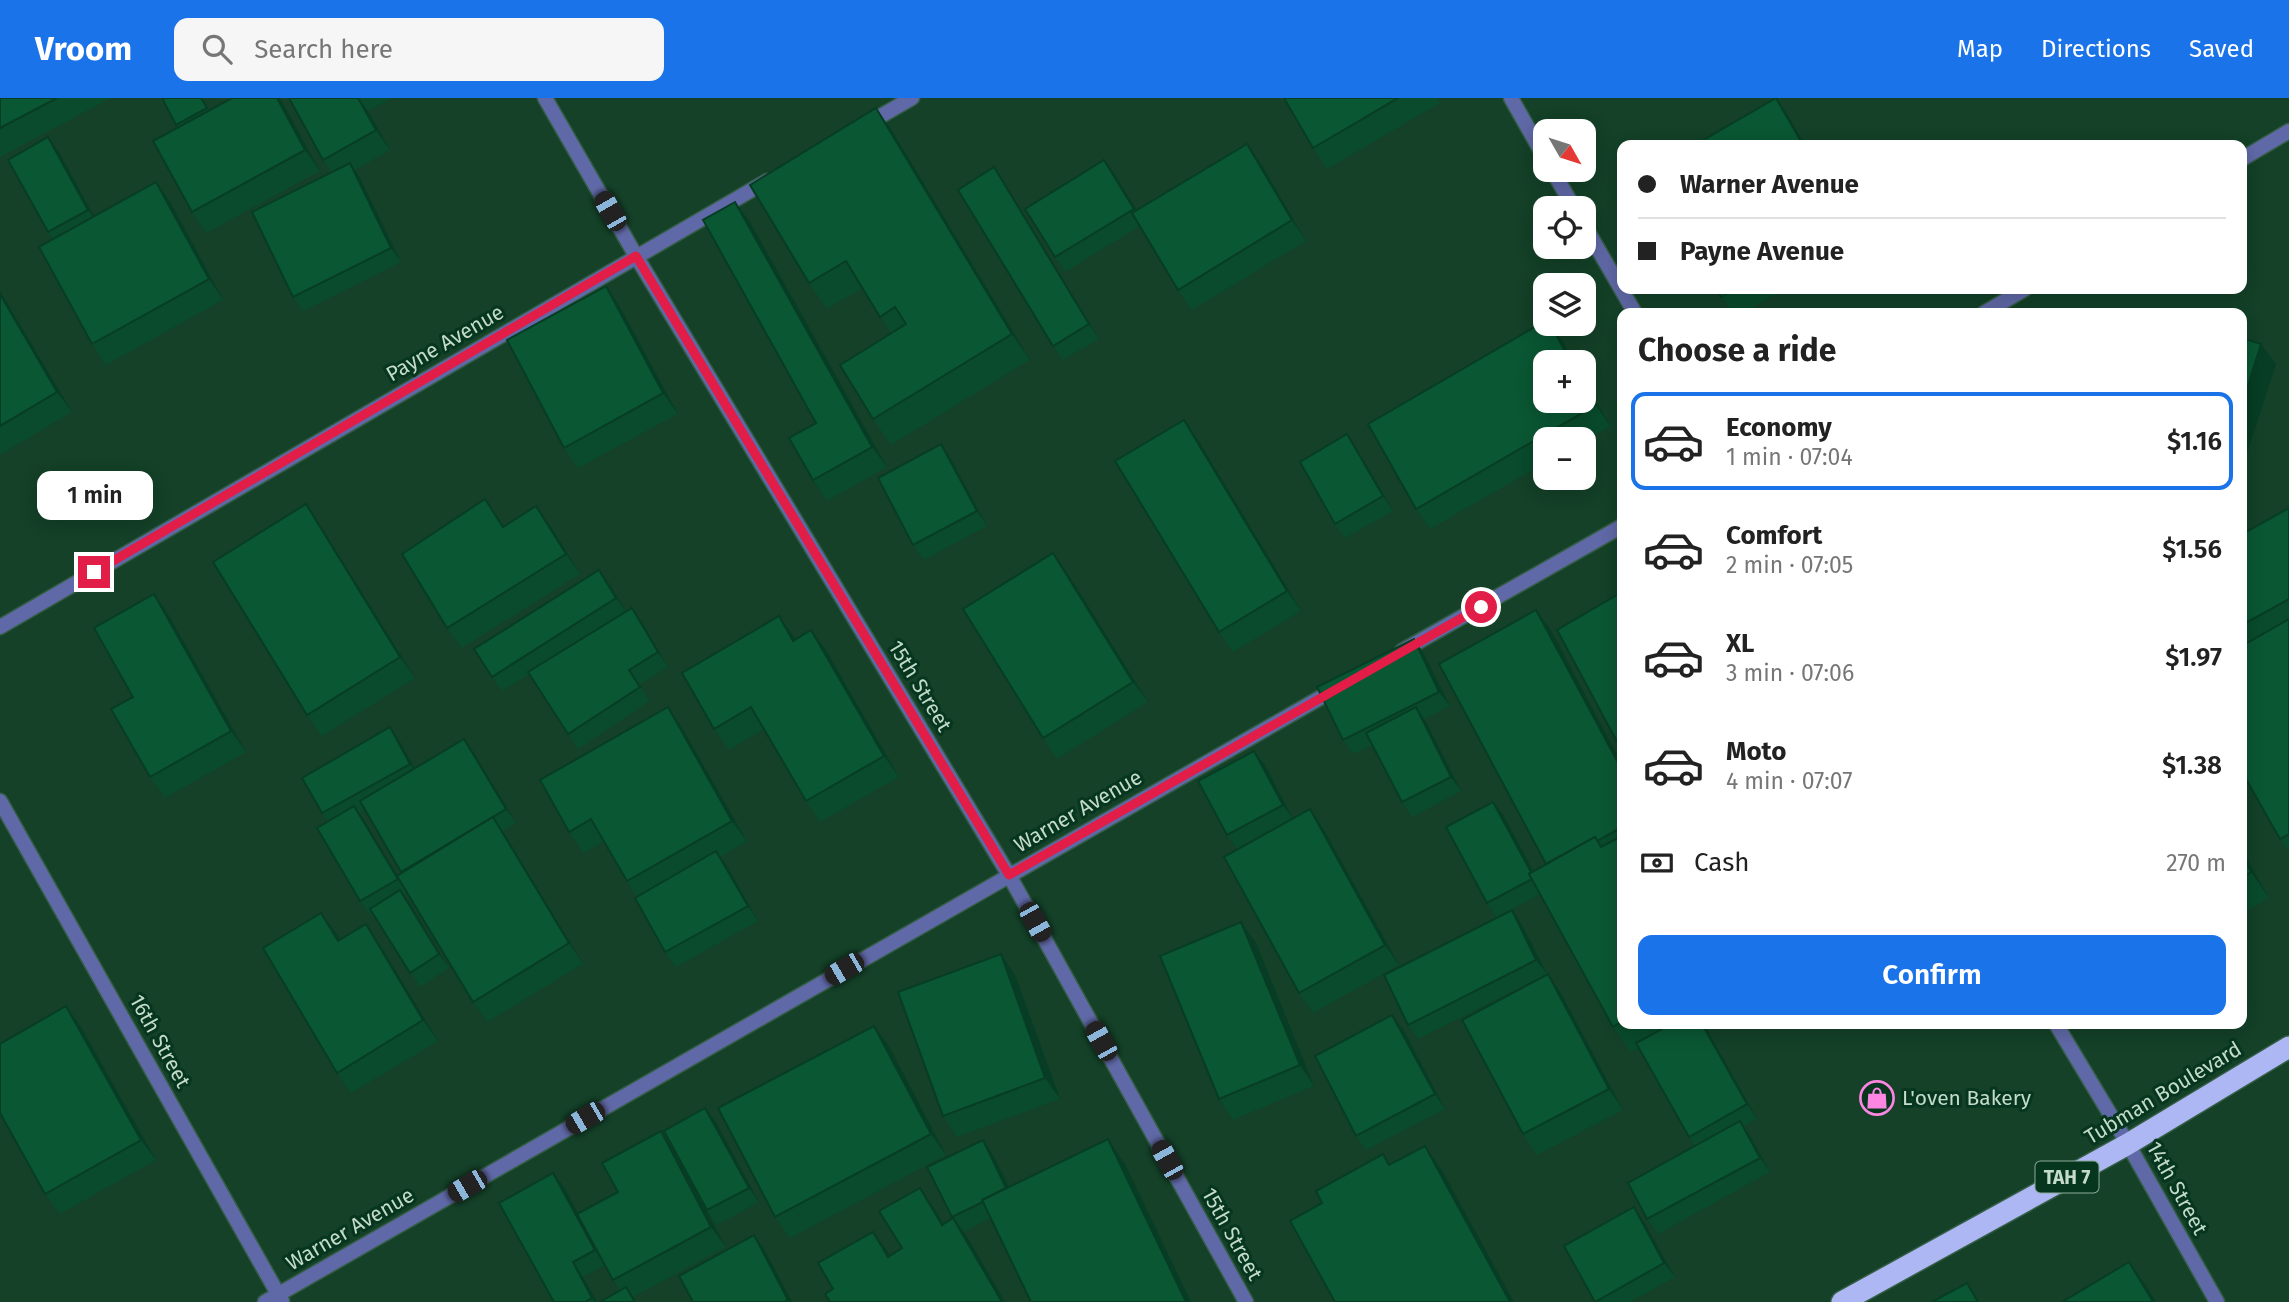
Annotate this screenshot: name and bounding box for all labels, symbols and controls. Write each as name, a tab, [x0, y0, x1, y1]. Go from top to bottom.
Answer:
search box	[174, 18, 664, 81]
text: Vroom	[35, 29, 132, 69]
icon: search	[198, 30, 236, 68]
text: Search here	[254, 34, 393, 65]
text: Map	[1957, 35, 2003, 63]
text: Directions	[2041, 35, 2151, 63]
text: Saved	[2189, 35, 2254, 63]
north arrow	[1533, 119, 1596, 182]
map controls	[1533, 119, 1596, 490]
text: Warner Avenue	[1680, 169, 1859, 200]
car	[591, 188, 630, 234]
button: locate	[1533, 196, 1596, 259]
text: Payne Avenue	[1680, 236, 1844, 267]
button: layers	[1533, 273, 1596, 336]
street label: Payne Avenue	[382, 299, 508, 387]
text: Choose a ride	[1638, 331, 1836, 369]
button: +	[1533, 350, 1596, 413]
icon: car	[1642, 410, 1705, 473]
text: Economy	[1726, 412, 1832, 443]
text: $1.16	[2167, 426, 2222, 457]
button: −	[1533, 427, 1596, 490]
text: 1 min · 07:04	[1726, 443, 1853, 471]
callout: 1 min	[36, 470, 152, 519]
text: 1 min	[67, 481, 123, 509]
icon: car	[1642, 518, 1705, 581]
text: Comfort	[1726, 520, 1822, 551]
text: $1.56	[2162, 534, 2222, 565]
text: 2 min · 07:05	[1726, 551, 1853, 579]
route end	[78, 556, 110, 588]
route start	[1465, 591, 1497, 623]
icon: car	[1642, 626, 1705, 689]
text: XL	[1726, 628, 1754, 659]
street label: 15th Street	[883, 636, 958, 737]
text: $1.97	[2165, 642, 2222, 673]
text: 3 min · 07:06	[1726, 659, 1854, 687]
icon: car	[1642, 734, 1705, 797]
text: Moto	[1726, 736, 1786, 767]
text: $1.38	[2162, 750, 2222, 781]
street label: Warner Avenue	[1009, 764, 1147, 858]
text: 4 min · 07:07	[1726, 767, 1852, 795]
icon: cash	[1638, 844, 1676, 882]
text: Cash	[1694, 847, 1750, 878]
text: 270 m	[2166, 849, 2226, 877]
car	[1016, 899, 1055, 945]
button: Confirm	[1638, 935, 2226, 1015]
car	[821, 949, 868, 989]
street label: 16th Street	[124, 990, 196, 1093]
car	[1082, 1018, 1121, 1064]
street label: Tubman Boulevard	[2080, 1036, 2246, 1150]
shop icon: L'oven Bakery	[1858, 1079, 1896, 1117]
place label: L'oven Bakery	[1902, 1085, 2032, 1111]
car	[562, 1098, 609, 1138]
car	[1148, 1137, 1187, 1183]
street label: 14th Street	[2141, 1137, 2213, 1240]
road number: TAH 7	[2036, 1162, 2098, 1192]
car	[444, 1166, 491, 1206]
street label: Warner Avenue	[281, 1182, 419, 1276]
street label: 15th Street	[1196, 1183, 1268, 1285]

